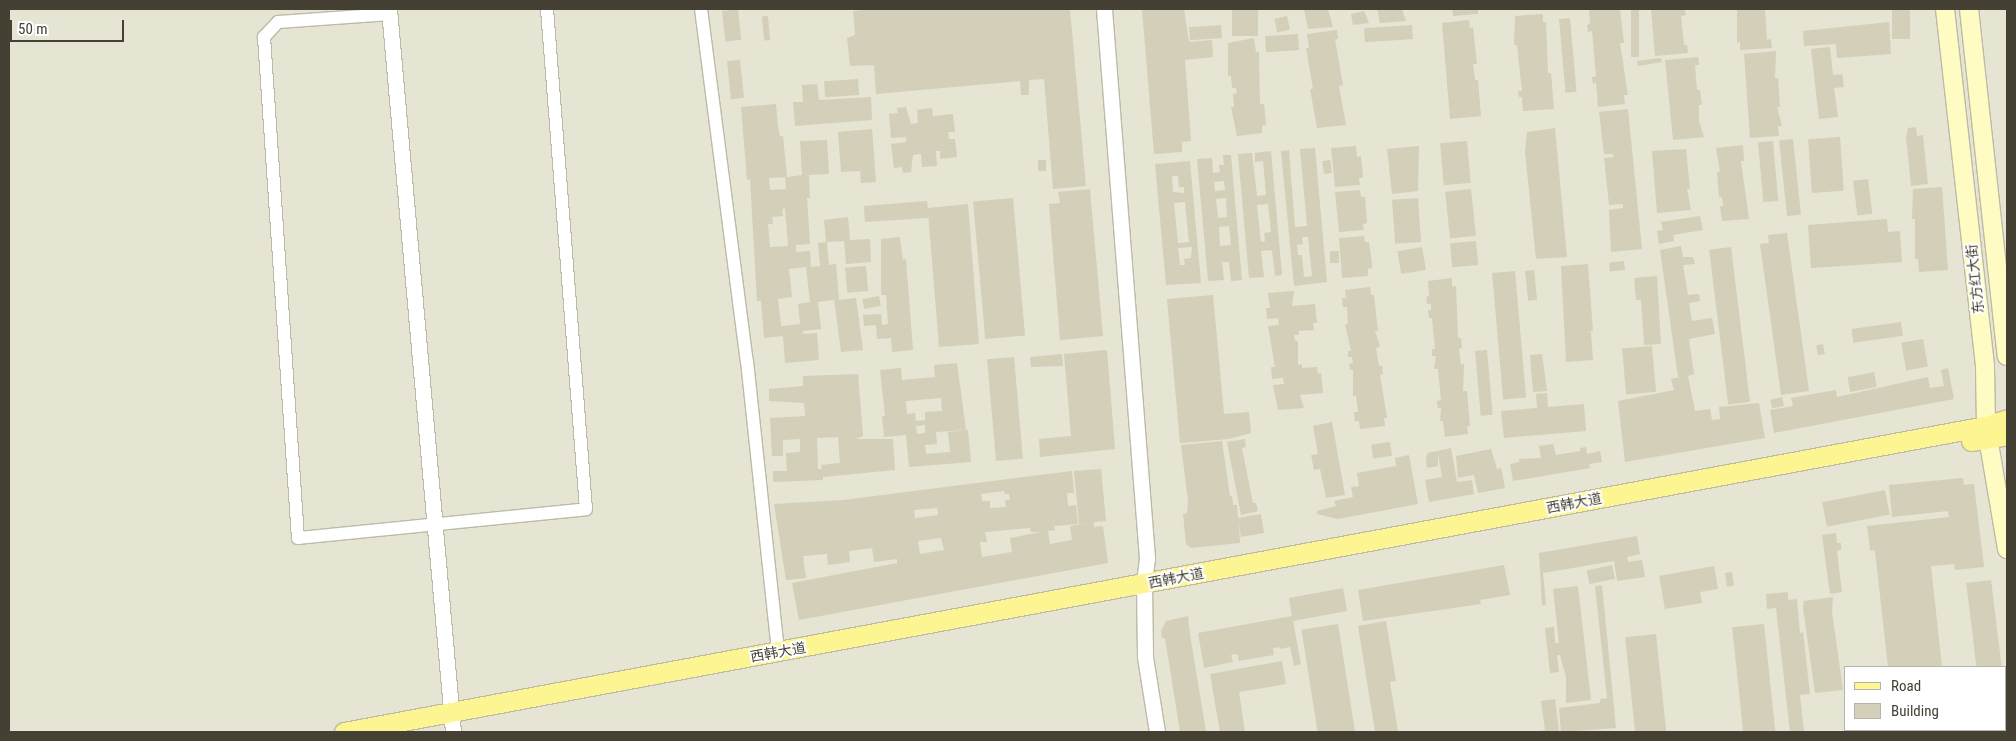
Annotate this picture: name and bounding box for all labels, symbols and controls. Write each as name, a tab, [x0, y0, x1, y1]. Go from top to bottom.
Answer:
scale bar	[12, 10, 126, 42]
text: 50 m	[18, 20, 48, 38]
street label: 东方红大街	[1963, 243, 1987, 315]
street label: 西韩大道	[1545, 489, 1603, 517]
street label: 西韩大道	[1147, 564, 1205, 592]
street label: 西韩大道	[749, 639, 807, 665]
legend	[1844, 666, 2006, 731]
text: Road	[1891, 677, 1921, 695]
text: Building	[1891, 702, 1939, 720]

